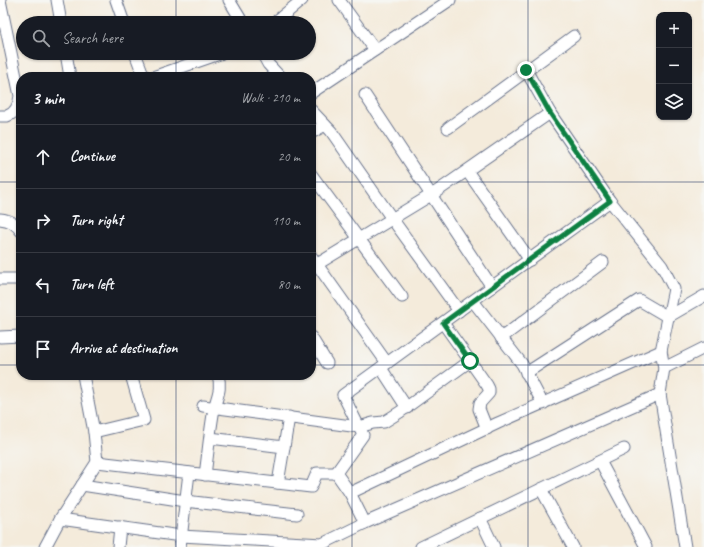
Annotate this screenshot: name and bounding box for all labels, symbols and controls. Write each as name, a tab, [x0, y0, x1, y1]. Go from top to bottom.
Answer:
map controls	[656, 12, 692, 120]
button: +	[656, 12, 692, 48]
search box	[16, 16, 316, 60]
icon: search	[30, 27, 52, 49]
text: Search here	[62, 29, 123, 48]
button: −	[656, 48, 692, 84]
route end	[517, 61, 535, 79]
button: layers	[656, 84, 692, 120]
text: 3 min	[32, 88, 65, 109]
text: Walk · 210 m	[241, 90, 300, 106]
icon: ahead	[32, 146, 54, 168]
text: Continue	[70, 147, 115, 166]
text: 20 m	[278, 149, 300, 165]
icon: right	[32, 210, 54, 232]
text: Turn right	[70, 211, 123, 230]
text: 110 m	[272, 213, 300, 229]
icon: left	[32, 274, 54, 296]
text: Turn left	[70, 275, 113, 294]
text: 80 m	[278, 277, 300, 293]
icon: arrive	[32, 338, 54, 360]
text: Arrive at destination	[70, 339, 177, 358]
route start	[461, 352, 479, 370]

